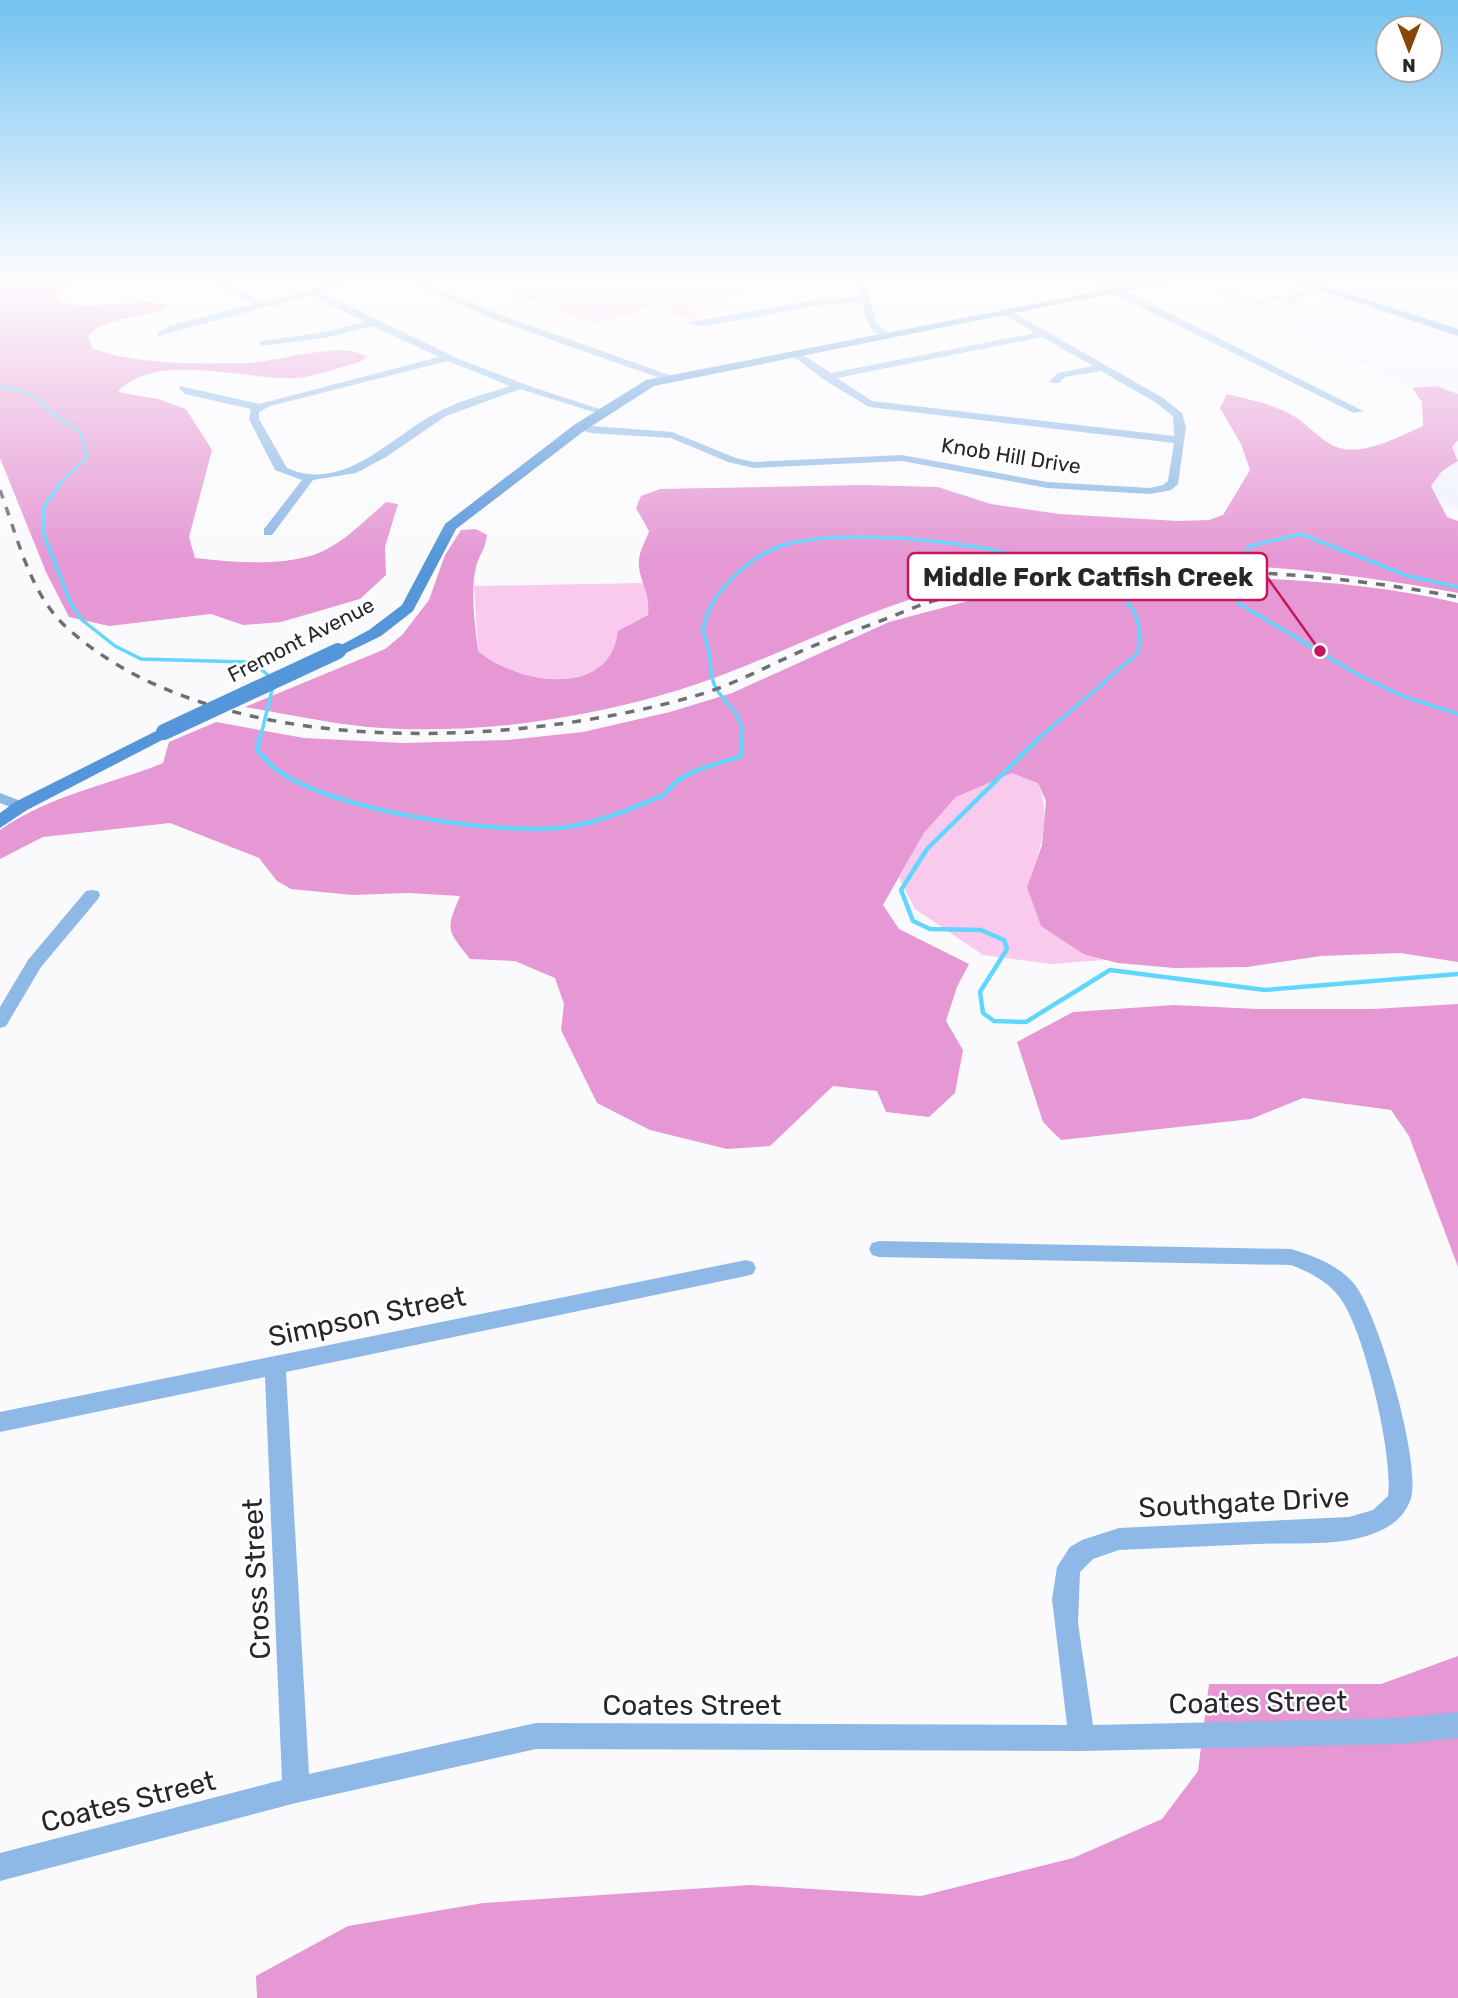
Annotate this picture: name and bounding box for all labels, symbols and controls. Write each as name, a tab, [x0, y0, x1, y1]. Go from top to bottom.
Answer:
north arrow	[1374, 14, 1444, 84]
text: N	[1402, 54, 1416, 77]
street label: Knob Hill Drive	[939, 432, 1083, 479]
callout: Middle Fork Catfish Creek	[908, 553, 1267, 600]
text: Middle Fork Catfish Creek	[923, 562, 1254, 593]
street label: Fremont Avenue	[223, 592, 378, 687]
street label: Simpson Street	[265, 1279, 469, 1354]
street label: Southgate Drive	[1138, 1480, 1350, 1525]
street label: Cross Street	[236, 1497, 277, 1660]
street label: Coates Street	[1168, 1684, 1348, 1721]
street label: Coates Street	[603, 1689, 781, 1722]
street label: Coates Street	[37, 1764, 219, 1839]

